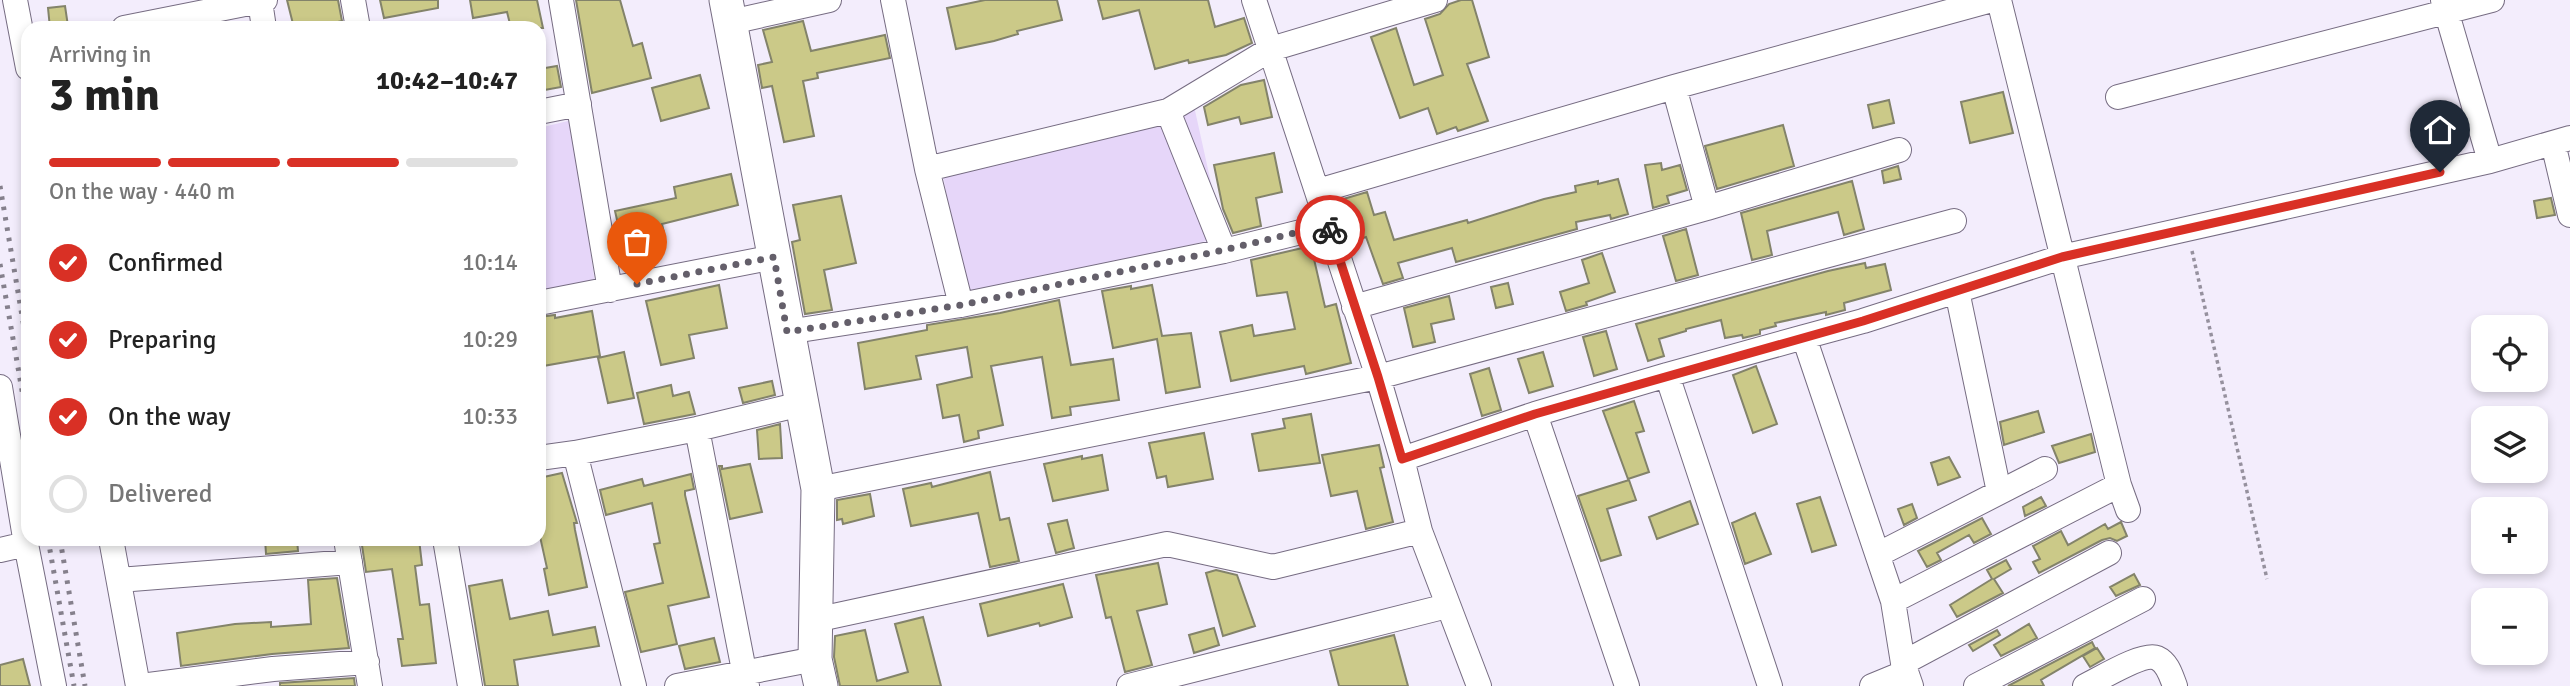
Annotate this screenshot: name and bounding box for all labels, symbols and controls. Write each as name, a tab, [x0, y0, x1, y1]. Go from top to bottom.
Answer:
text: Arriving in	[49, 40, 151, 69]
text: 10:42–10:47	[376, 65, 518, 97]
text: 3 min	[49, 67, 160, 123]
pin	[2410, 100, 2470, 172]
icon: home	[2421, 111, 2459, 149]
text: On the way · 440 m	[49, 177, 235, 206]
courier	[1295, 195, 1365, 265]
icon: bike	[1311, 211, 1349, 249]
pin	[607, 212, 667, 284]
icon: bag	[618, 223, 656, 261]
icon: check	[49, 244, 87, 282]
text: Confirmed	[108, 247, 223, 279]
text: 10:14	[462, 248, 518, 277]
map controls	[2471, 315, 2548, 665]
button: locate	[2471, 315, 2548, 392]
icon: check	[49, 321, 87, 359]
text: Preparing	[108, 324, 216, 356]
text: 10:29	[462, 325, 518, 354]
icon: check	[49, 398, 87, 436]
text: On the way	[108, 401, 231, 433]
text: 10:33	[462, 402, 518, 431]
button: layers	[2471, 406, 2548, 483]
text: Delivered	[108, 478, 213, 510]
button: +	[2471, 497, 2548, 574]
button: −	[2471, 588, 2548, 665]

